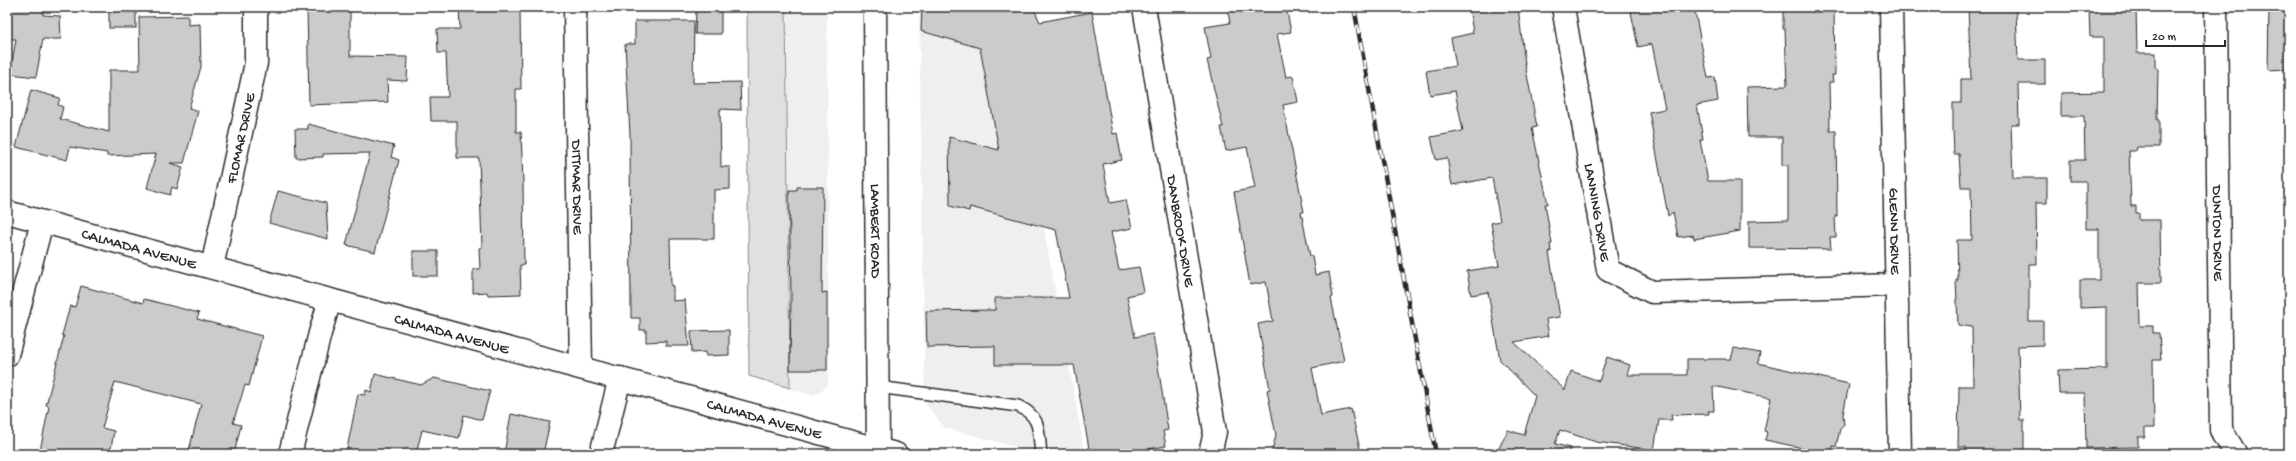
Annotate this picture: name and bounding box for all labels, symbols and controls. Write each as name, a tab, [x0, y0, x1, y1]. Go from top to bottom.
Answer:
scale bar	[2146, 22, 2225, 48]
text: 20 m	[2152, 31, 2177, 45]
street label: FLOMAR DRIVE	[223, 91, 260, 186]
street label: DITTMAR DRIVE	[566, 139, 586, 235]
street label: LANNING DRIVE	[1579, 162, 1613, 263]
street label: DANBROOK DRIVE	[1161, 173, 1198, 289]
street label: LAMBERT ROAD	[865, 184, 884, 279]
street label: DUNTON DRIVE	[2207, 184, 2226, 281]
street label: GLENN DRIVE	[1884, 188, 1903, 275]
street label: CALMADA AVENUE	[79, 226, 199, 274]
street label: CALMADA AVENUE	[392, 311, 511, 359]
street label: CALMADA AVENUE	[704, 396, 824, 445]

